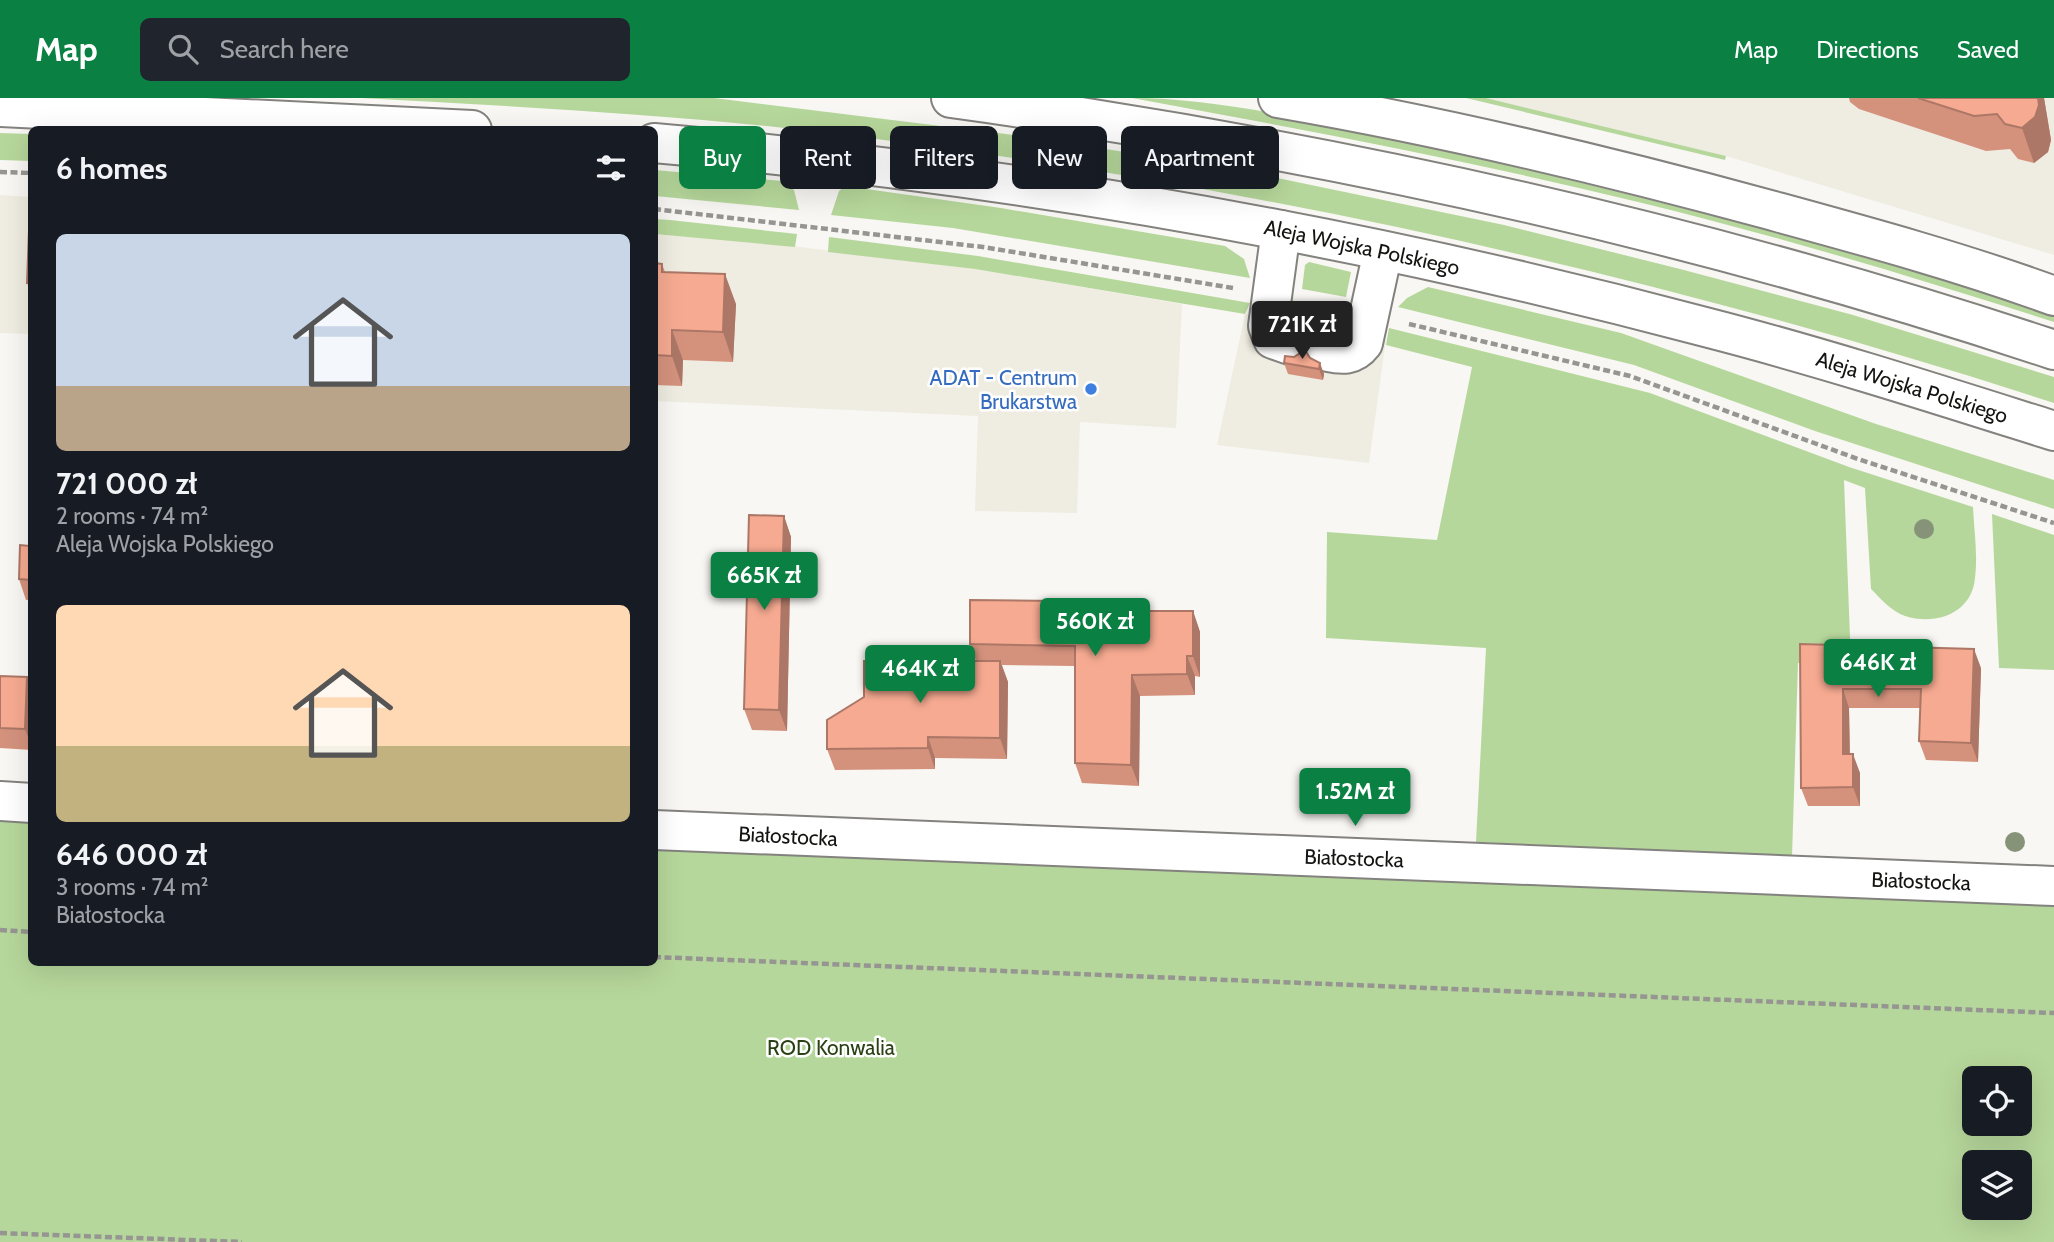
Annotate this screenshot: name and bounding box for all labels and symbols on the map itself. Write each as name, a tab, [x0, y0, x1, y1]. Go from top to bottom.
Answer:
street label: Aleja Wojska Polskiego	[1262, 214, 1462, 281]
pin: 721K zł	[1237, 302, 1367, 361]
street label: Aleja Wojska Polskiego	[1813, 346, 2011, 429]
place label: ADAT - Centrum Brukarstwa	[930, 365, 1077, 414]
marker: ADAT - Centrum Brukarstwa	[1083, 381, 1099, 397]
pin: 665K zł	[699, 552, 829, 612]
pin: 560K zł	[1030, 598, 1160, 658]
pin: 646K zł	[1813, 640, 1943, 699]
pin: 464K zł	[855, 646, 985, 705]
pin: 1.52M zł	[1283, 768, 1427, 828]
street label: Białostocka	[738, 821, 838, 851]
street label: Białostocka	[1304, 844, 1404, 872]
street label: Białostocka	[1871, 867, 1971, 895]
park label: ROD Konwalia	[767, 1035, 895, 1060]

